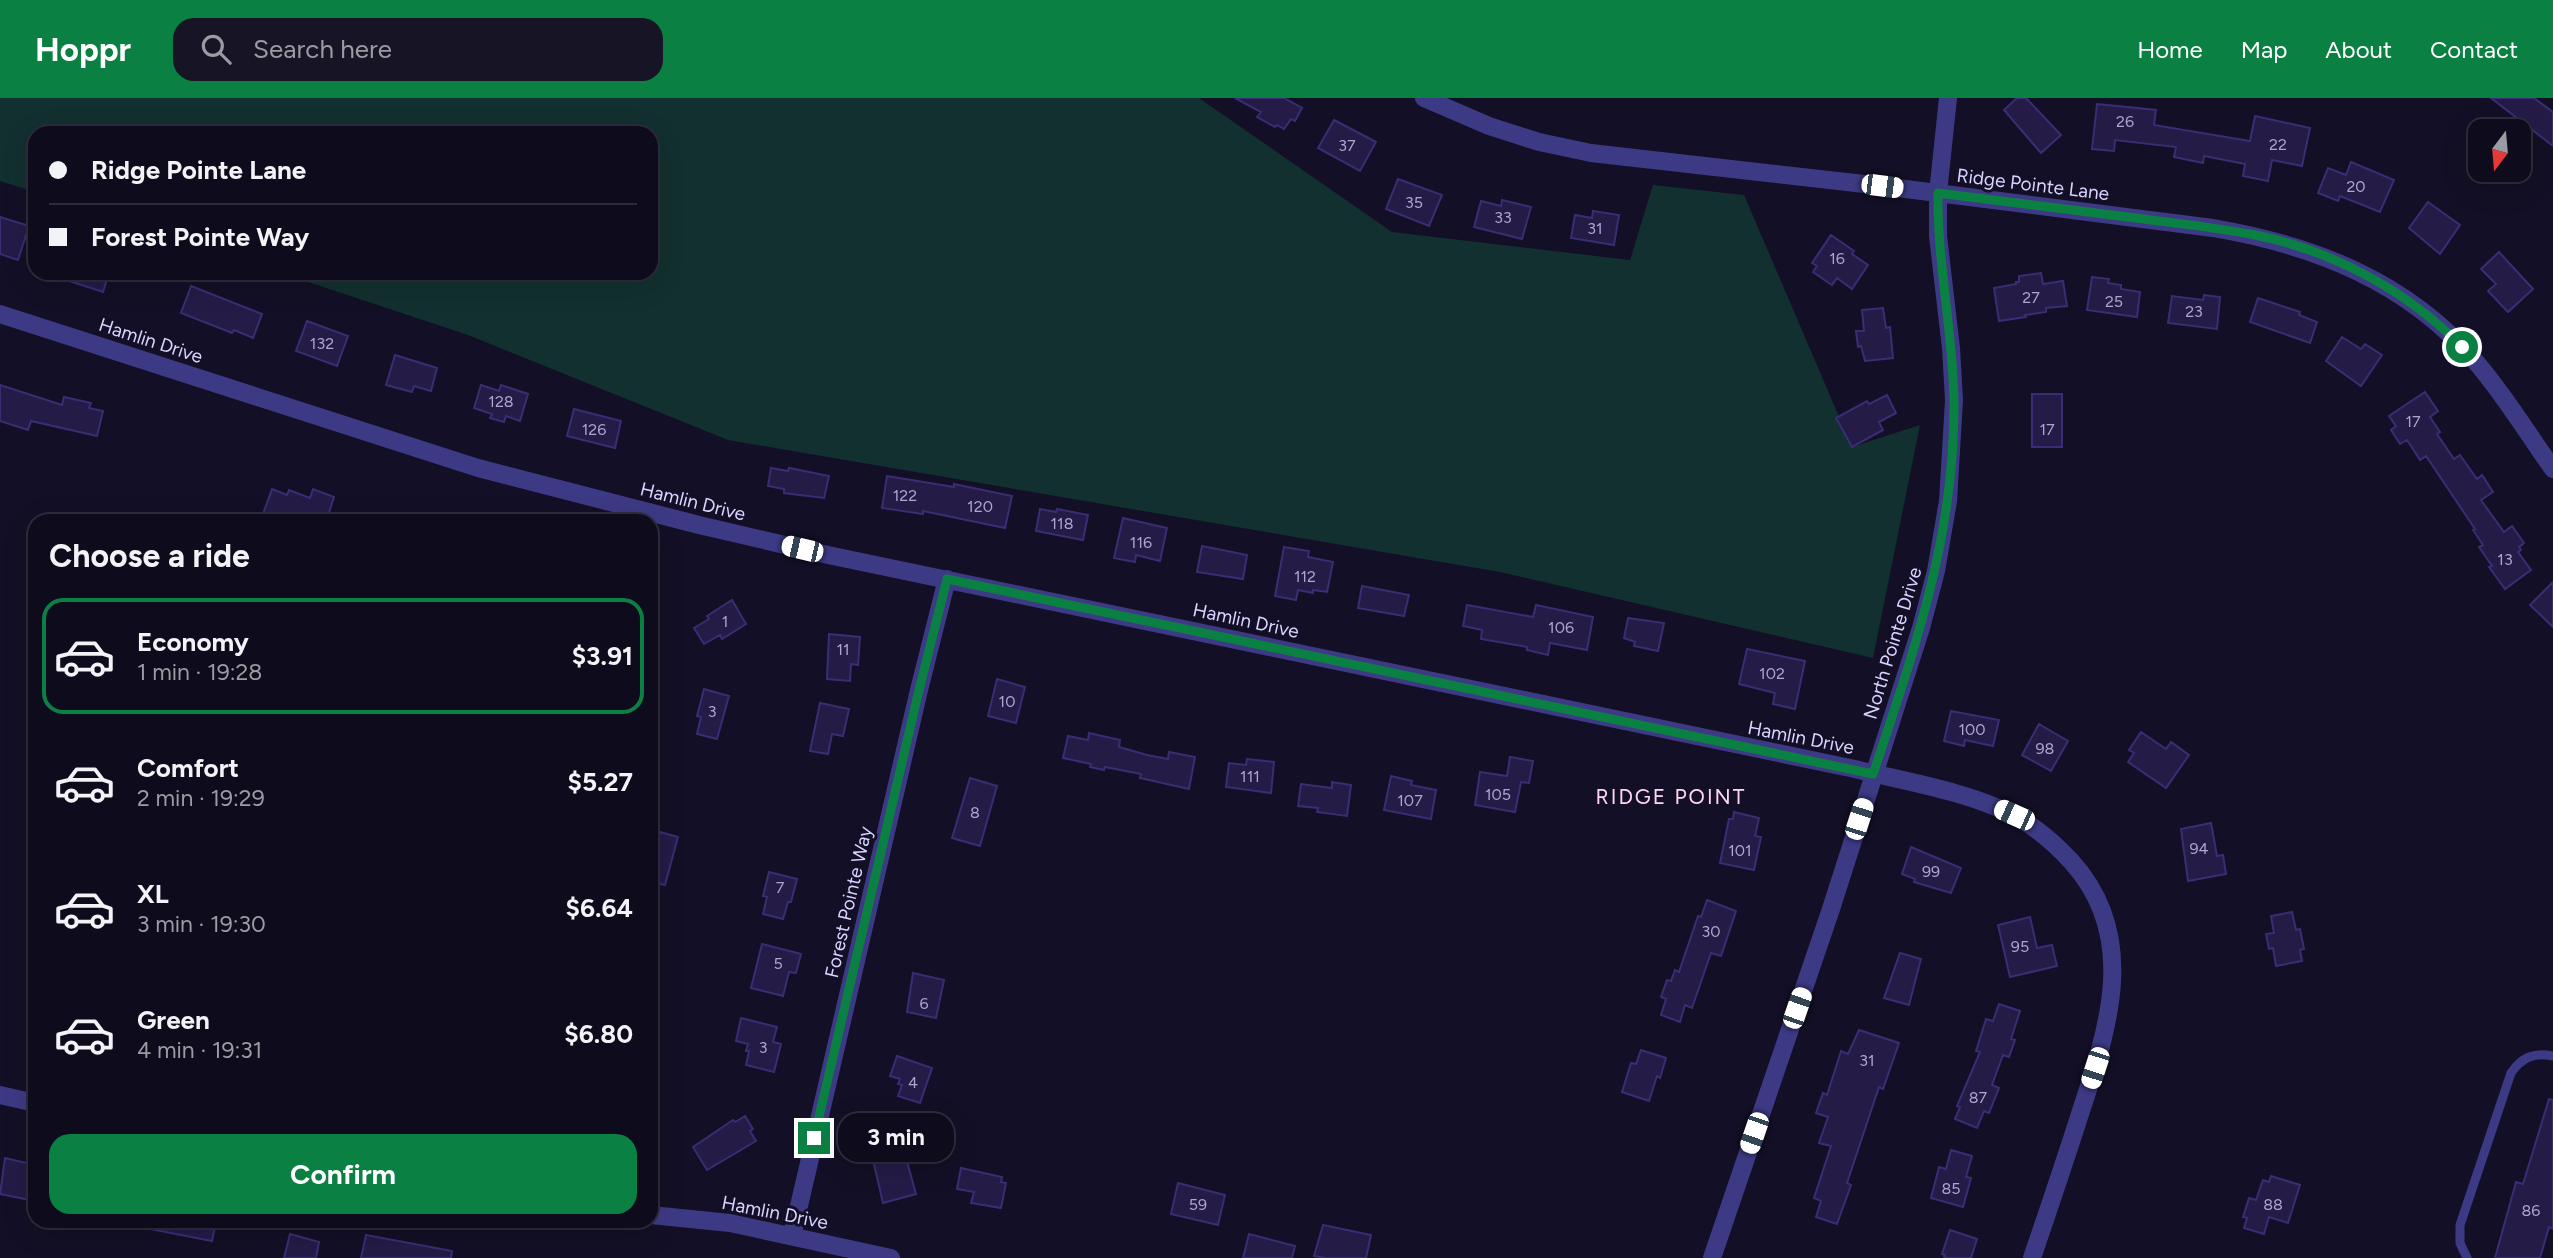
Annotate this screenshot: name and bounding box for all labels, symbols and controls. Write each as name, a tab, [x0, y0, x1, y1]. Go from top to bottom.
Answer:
search box	[173, 18, 663, 81]
text: Hoppr	[35, 30, 131, 69]
icon: search	[197, 30, 235, 68]
text: Search here	[253, 33, 392, 65]
text: Home	[2137, 35, 2203, 64]
text: Map	[2241, 35, 2287, 64]
text: About	[2325, 35, 2392, 64]
text: Contact	[2430, 35, 2518, 64]
house number: 26	[2116, 112, 2134, 131]
north arrow	[2468, 119, 2530, 182]
map controls	[2468, 119, 2531, 182]
house number: 22	[2269, 135, 2287, 154]
house number: 37	[1338, 136, 1356, 155]
text: Ridge Pointe Lane	[91, 154, 306, 186]
street label: Ridge Pointe Lane	[1955, 164, 2110, 205]
car	[1860, 173, 1905, 199]
house number: 20	[2346, 177, 2366, 196]
house number: 35	[1405, 193, 1423, 212]
house number: 33	[1494, 208, 1512, 227]
house number: 31	[1587, 219, 1603, 238]
text: Forest Pointe Way	[91, 221, 309, 253]
house number: 16	[1829, 249, 1845, 268]
house number: 27	[2022, 288, 2040, 307]
house number: 25	[2105, 292, 2123, 311]
house number: 23	[2185, 302, 2203, 321]
street label: Hamlin Drive	[96, 313, 206, 368]
route start	[2446, 331, 2478, 363]
house number: 132	[310, 334, 334, 353]
house number: 128	[488, 392, 514, 411]
house number: 17	[2405, 412, 2421, 431]
house number: 126	[582, 420, 606, 439]
house number: 17	[2039, 420, 2055, 439]
street label: Hamlin Drive	[638, 477, 748, 526]
house number: 122	[893, 486, 917, 505]
house number: 120	[967, 497, 993, 516]
house number: 118	[1050, 514, 1074, 533]
house number: 116	[1130, 533, 1152, 552]
car	[780, 534, 825, 564]
text: Choose a ride	[49, 537, 250, 575]
house number: 13	[2497, 550, 2513, 569]
street label: North Pointe Drive	[1858, 564, 1927, 722]
house number: 112	[1294, 567, 1316, 586]
street label: Hamlin Drive	[1191, 598, 1301, 643]
house number: 1	[722, 612, 728, 631]
house number: 106	[1548, 618, 1574, 637]
icon: car	[53, 625, 116, 688]
text: Economy	[137, 626, 249, 658]
text: $3.91	[572, 640, 633, 672]
house number: 11	[836, 640, 850, 659]
text: 1 min · 19:28	[137, 658, 262, 686]
house number: 102	[1759, 664, 1785, 683]
house number: 10	[999, 692, 1015, 711]
house number: 3	[708, 702, 716, 721]
street label: Hamlin Drive	[1746, 716, 1856, 759]
house number: 100	[1958, 720, 1986, 739]
house number: 98	[2036, 739, 2054, 758]
icon: car	[53, 751, 116, 814]
text: Comfort	[137, 752, 239, 784]
text: $5.27	[568, 766, 633, 798]
house number: 111	[1240, 767, 1260, 786]
text: 2 min · 19:29	[137, 784, 265, 812]
district label: RIDGE POINT	[1596, 784, 1746, 809]
house number: 105	[1485, 785, 1511, 804]
house number: 107	[1397, 791, 1423, 810]
car	[1843, 796, 1876, 842]
car	[1991, 797, 2038, 833]
house number: 8	[970, 803, 980, 822]
street label: Forest Pointe Way	[820, 824, 877, 980]
house number: 94	[2190, 839, 2209, 858]
house number: 101	[1728, 841, 1752, 860]
house number: 99	[1922, 862, 1940, 881]
icon: car	[53, 877, 116, 940]
text: XL	[137, 878, 169, 910]
house number: 7	[776, 878, 785, 897]
text: $6.64	[566, 892, 633, 924]
text: 3 min · 19:30	[137, 910, 266, 938]
house number: 30	[1702, 922, 1720, 941]
house number: 95	[2011, 937, 2029, 956]
house number: 5	[773, 954, 783, 973]
car	[1781, 985, 1814, 1031]
house number: 6	[919, 994, 929, 1013]
icon: car	[53, 1003, 116, 1066]
text: Green	[137, 1004, 210, 1036]
text: $6.80	[564, 1018, 633, 1050]
text: 4 min · 19:31	[137, 1036, 262, 1064]
house number: 3	[759, 1038, 767, 1057]
car	[2079, 1045, 2112, 1091]
house number: 31	[1859, 1051, 1875, 1070]
house number: 4	[908, 1073, 918, 1092]
house number: 87	[1969, 1088, 1988, 1107]
car	[1738, 1110, 1771, 1156]
callout: 3 min	[838, 1114, 954, 1162]
route end	[798, 1122, 830, 1154]
text: 3 min	[867, 1123, 925, 1151]
button: Confirm	[49, 1134, 637, 1214]
house number: 85	[1941, 1179, 1961, 1198]
street label: Hamlin Drive	[720, 1191, 830, 1234]
house number: 59	[1189, 1195, 1207, 1214]
house number: 88	[2263, 1195, 2283, 1214]
house number: 86	[2522, 1201, 2540, 1220]

